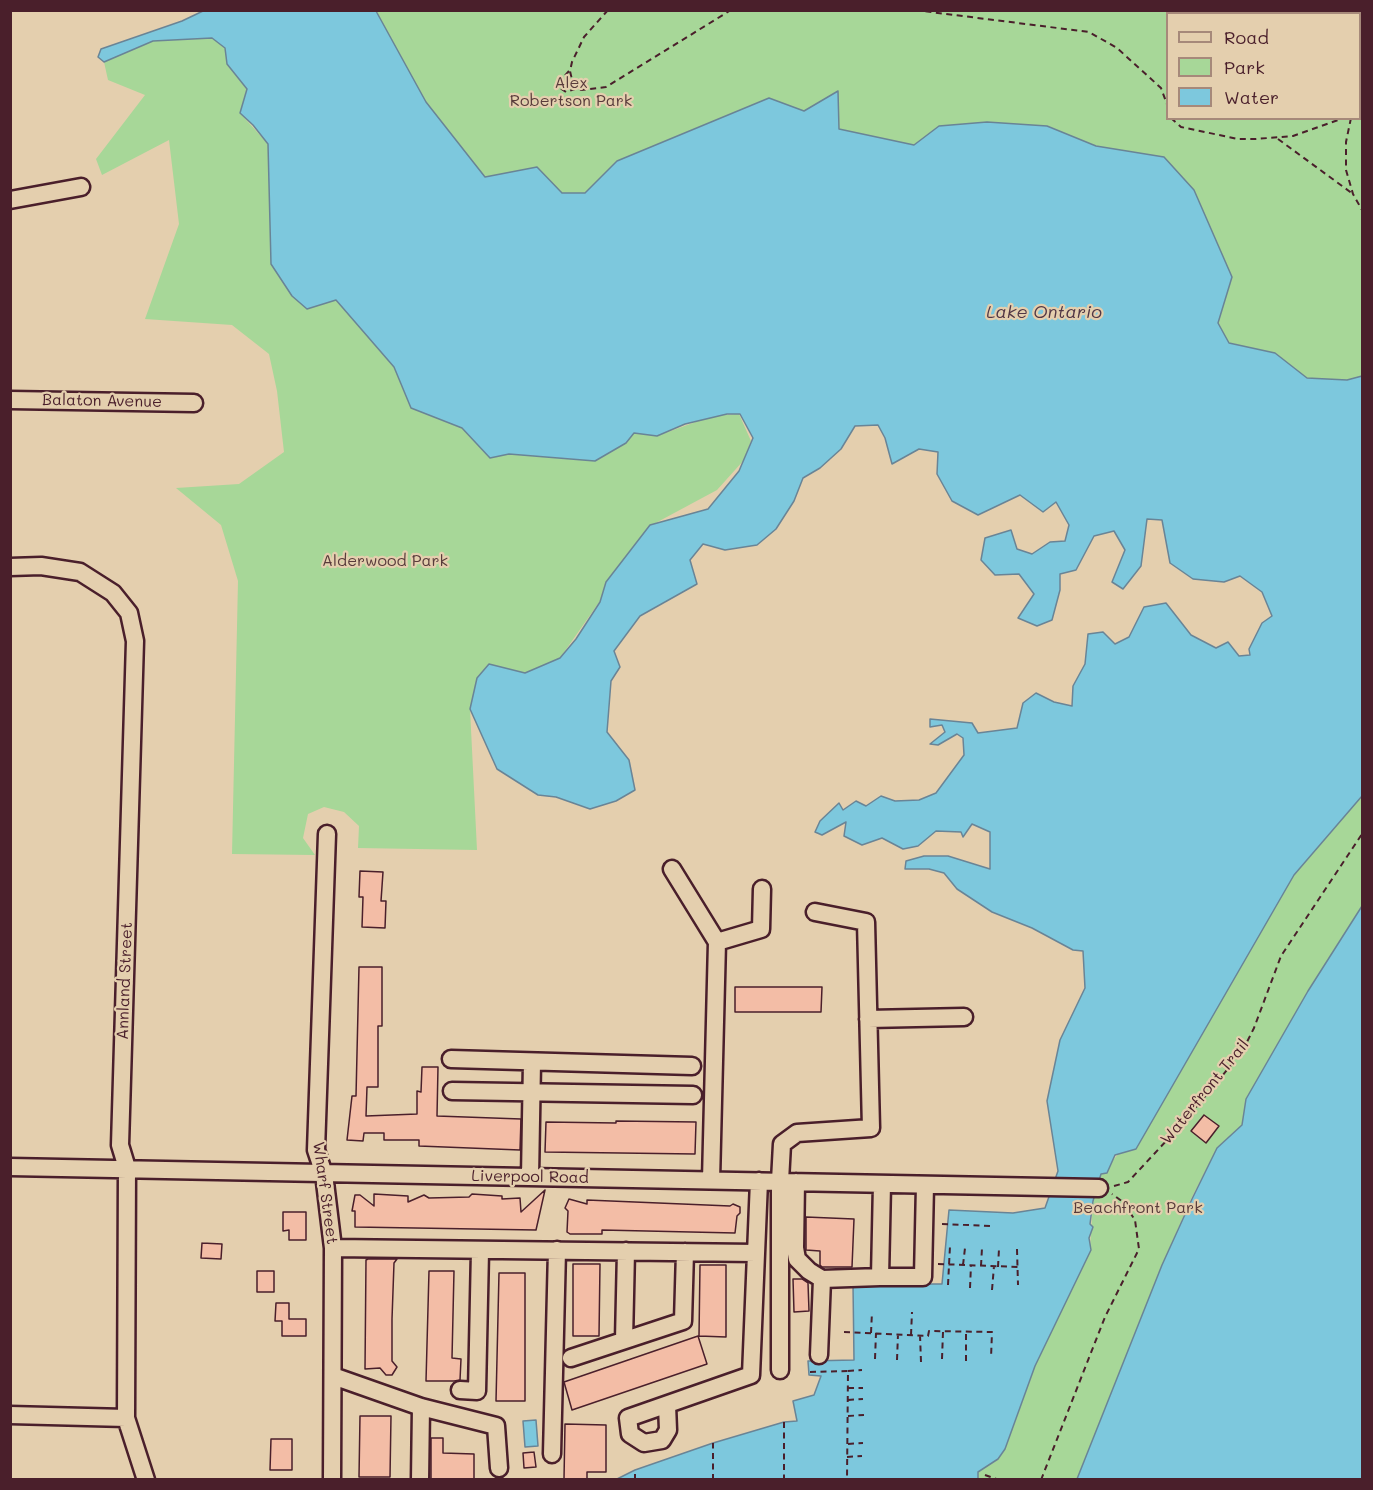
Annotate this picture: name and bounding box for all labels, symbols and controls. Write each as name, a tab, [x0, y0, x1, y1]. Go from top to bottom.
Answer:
legend	[1166, 12, 1361, 120]
text: Road	[1224, 25, 1269, 49]
text: Park	[1224, 55, 1265, 79]
park label: Alex Robertson Park	[510, 73, 632, 111]
text: Water	[1224, 85, 1279, 109]
water label: Lake Ontario	[986, 301, 1102, 323]
street label: Balaton Avenue	[42, 390, 162, 412]
park label: Alderwood Park	[322, 551, 448, 571]
street label: Annland Street	[113, 922, 137, 1040]
street label: Waterfront Trail	[1157, 1036, 1253, 1148]
street label: Wharf Street	[308, 1140, 342, 1246]
street label: Liverpool Road	[471, 1166, 589, 1188]
park label: Beachfront Park	[1073, 1198, 1203, 1218]

